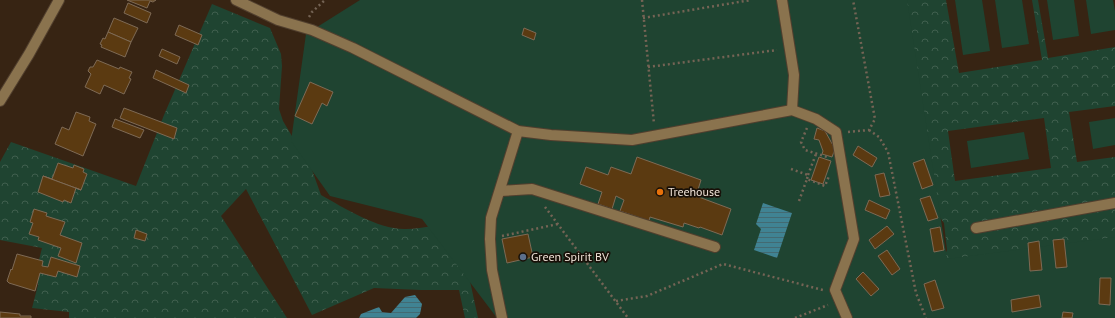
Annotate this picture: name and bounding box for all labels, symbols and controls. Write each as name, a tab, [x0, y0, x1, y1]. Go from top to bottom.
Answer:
place label: Treehouse	[668, 184, 720, 199]
marker: Treehouse	[655, 187, 665, 197]
place label: Green Spirit BV	[531, 249, 609, 264]
marker: Green Spirit BV	[518, 252, 528, 262]

